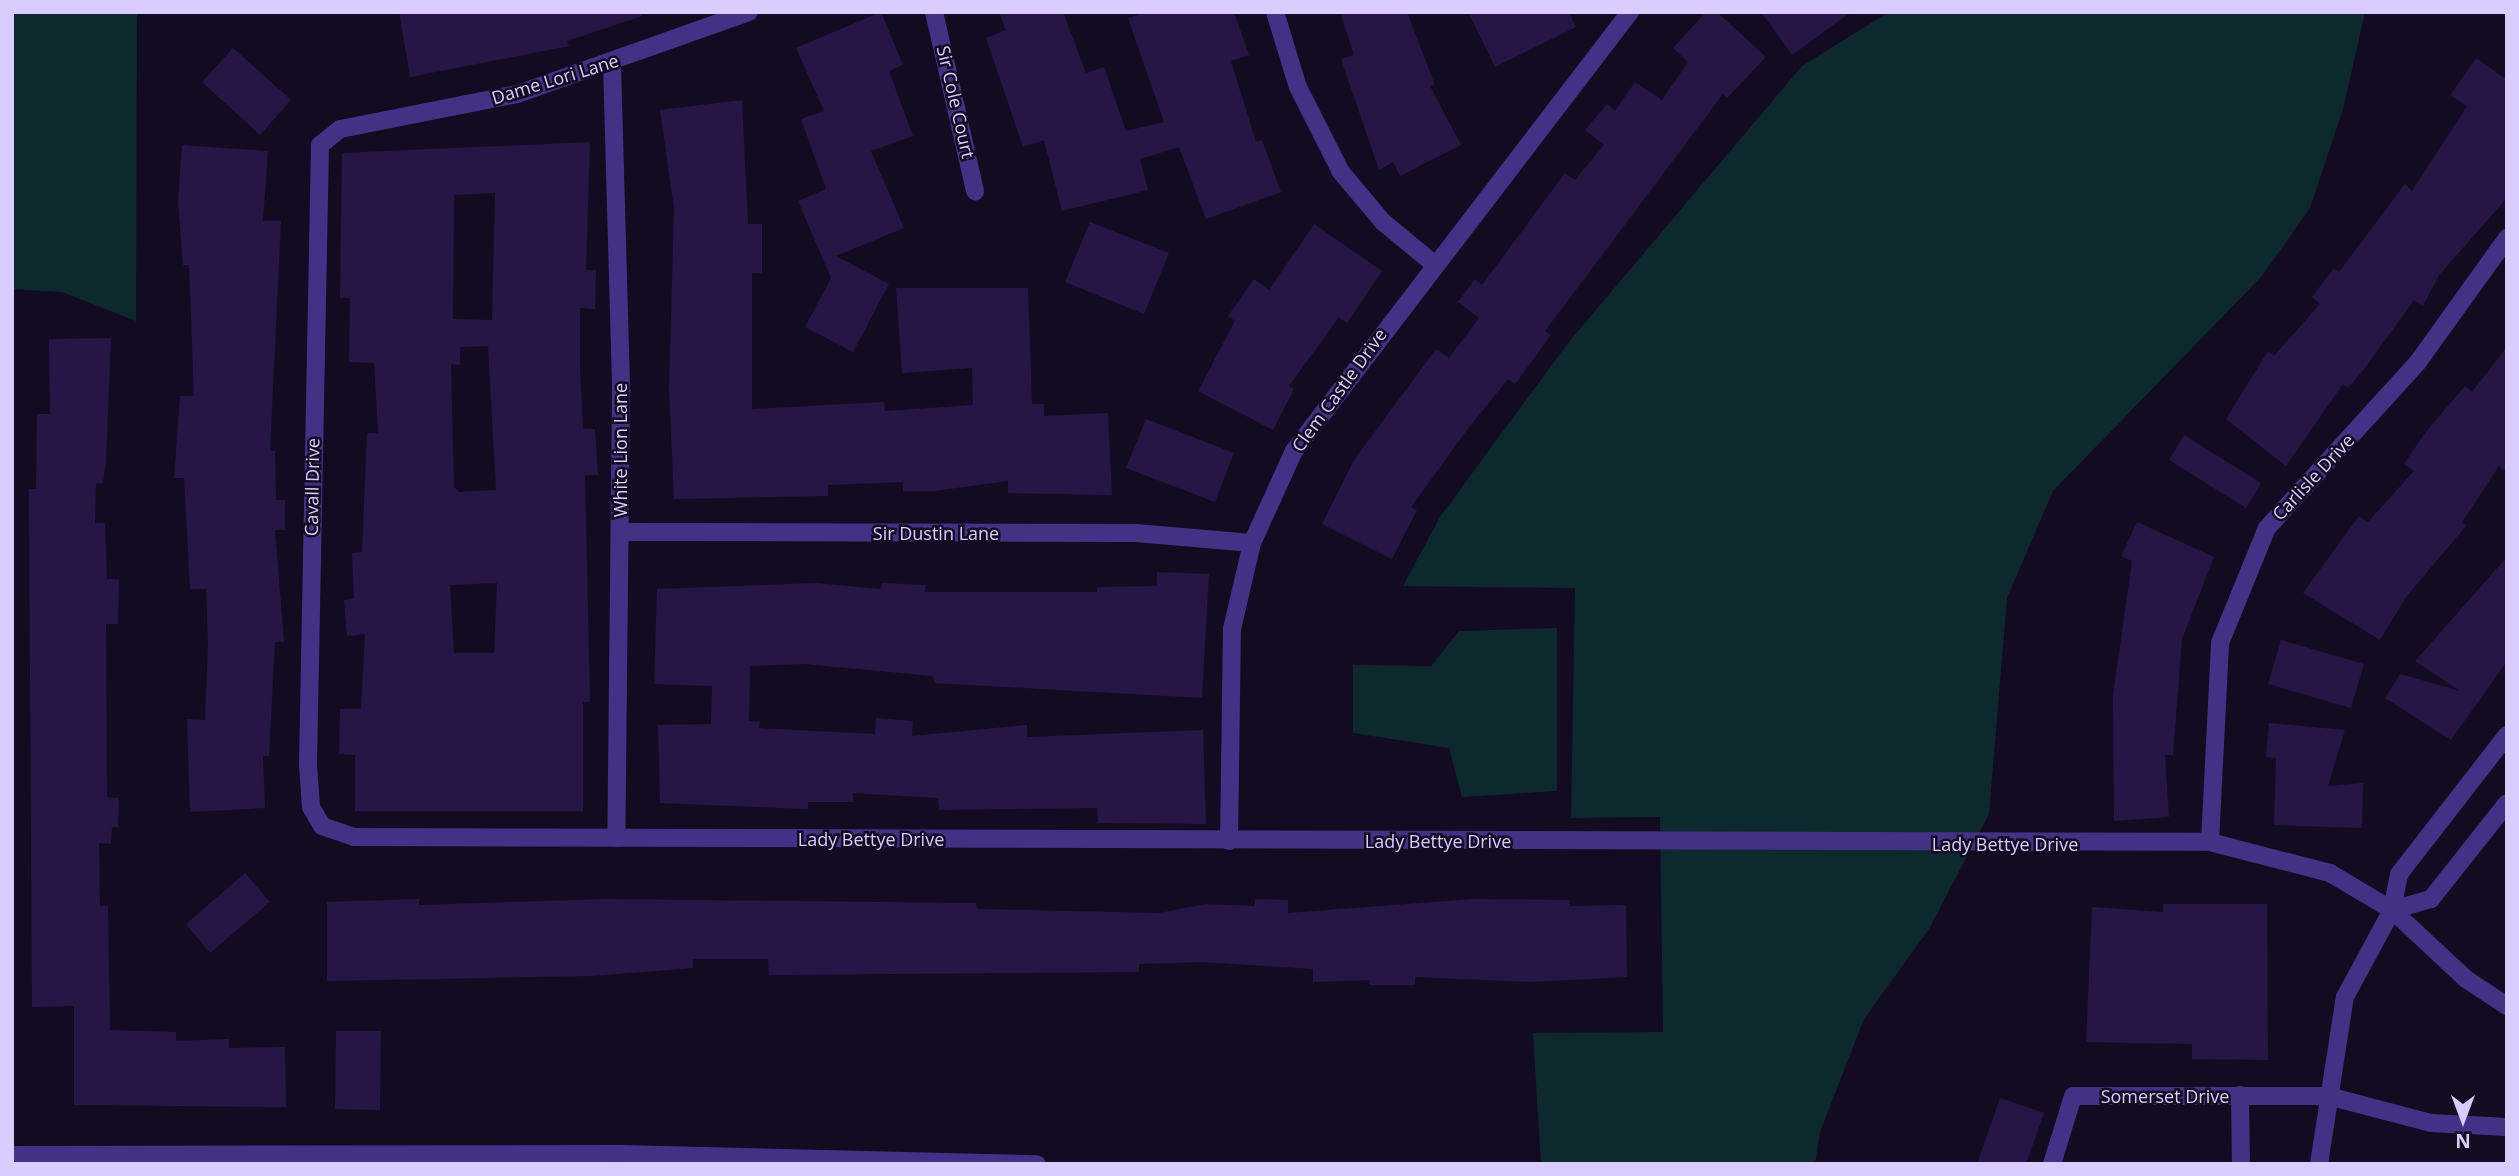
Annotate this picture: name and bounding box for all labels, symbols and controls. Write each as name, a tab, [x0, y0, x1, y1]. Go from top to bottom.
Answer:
street label: Sir Cole Court	[933, 44, 979, 160]
street label: Dame Lori Lane	[489, 49, 621, 109]
street label: Clem Castle Drive	[1287, 324, 1391, 456]
street label: White Lion Lane	[609, 383, 631, 517]
street label: Carlisle Drive	[2268, 430, 2358, 524]
street label: Cavall Drive	[300, 438, 324, 536]
street label: Sir Dustin Lane	[873, 522, 999, 544]
street label: Lady Bettye Drive	[798, 828, 944, 850]
street label: Lady Bettye Drive	[1365, 830, 1511, 852]
street label: Lady Bettye Drive	[1932, 833, 2078, 855]
street label: Somerset Drive	[2101, 1085, 2229, 1107]
north arrow	[2428, 1085, 2498, 1155]
text: N	[2455, 1128, 2471, 1154]

